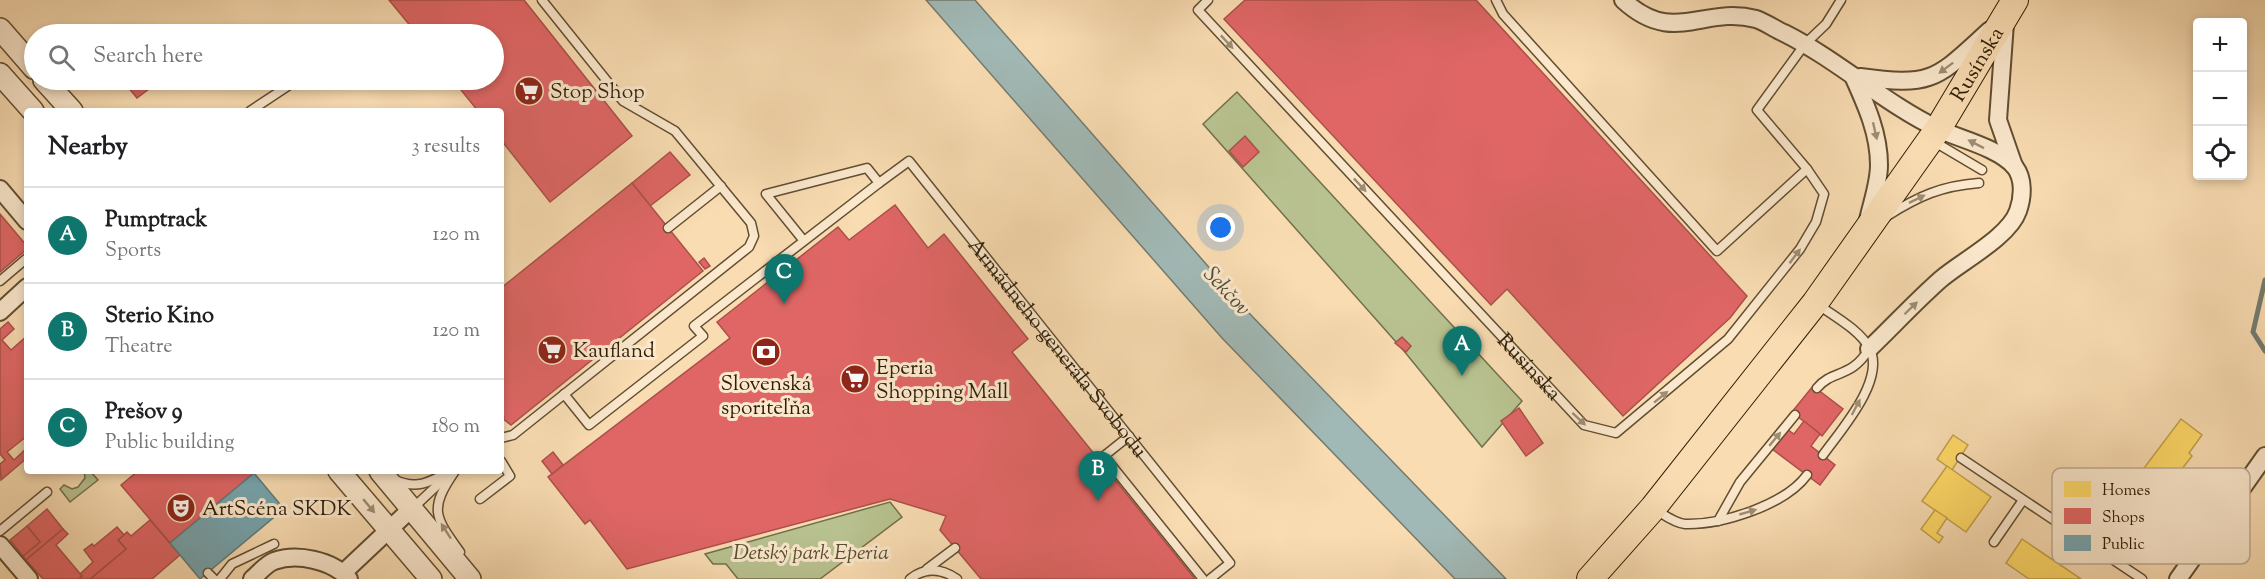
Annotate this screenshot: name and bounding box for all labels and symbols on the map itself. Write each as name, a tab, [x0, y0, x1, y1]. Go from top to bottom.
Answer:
street label: Rusínska	[1944, 22, 2013, 108]
one-way arrow	[1220, 35, 1234, 49]
one-way arrow	[1939, 62, 1955, 74]
supermarket icon: Stop Shop	[513, 75, 545, 107]
place label: Stop Shop	[550, 78, 645, 108]
one-way arrow	[1870, 122, 1880, 140]
one-way arrow	[1967, 139, 1984, 148]
one-way arrow	[1353, 177, 1367, 192]
one-way arrow	[1908, 194, 1925, 204]
your location	[1206, 213, 1235, 242]
street label: Armádneho generála Svobodu	[959, 233, 1154, 465]
one-way arrow	[1788, 248, 1800, 263]
pin: C	[764, 254, 804, 304]
water label: Sekčov	[1195, 260, 1257, 324]
one-way arrow	[1904, 301, 1919, 315]
pin: A	[1442, 326, 1482, 376]
street label: Rusínska	[1489, 327, 1567, 409]
supermarket icon: Kaufland	[536, 334, 568, 366]
bank icon: Slovenská sporiteľňa	[750, 336, 782, 368]
place label: Kaufland	[573, 337, 655, 367]
place label: Eperia Shopping Mall	[876, 354, 1009, 408]
supermarket icon: Eperia Shopping Mall	[839, 363, 871, 395]
place label: Slovenská sporiteľňa	[721, 370, 812, 424]
one-way arrow	[1653, 390, 1669, 403]
one-way arrow	[1851, 399, 1861, 416]
one-way arrow	[1572, 412, 1587, 426]
one-way arrow	[1769, 431, 1782, 447]
pin: B	[1078, 452, 1118, 501]
legend	[2052, 468, 2250, 564]
text: Homes	[2102, 480, 2150, 503]
theatre icon: ArtScéna SKDK	[165, 492, 197, 524]
place label: ArtScéna SKDK	[202, 495, 352, 525]
one-way arrow	[362, 499, 375, 514]
one-way arrow	[1739, 507, 1757, 516]
text: Shops	[2102, 507, 2145, 530]
one-way arrow	[440, 523, 451, 539]
text: Public	[2102, 534, 2145, 557]
park label: Detský park Eperia	[733, 539, 889, 569]

